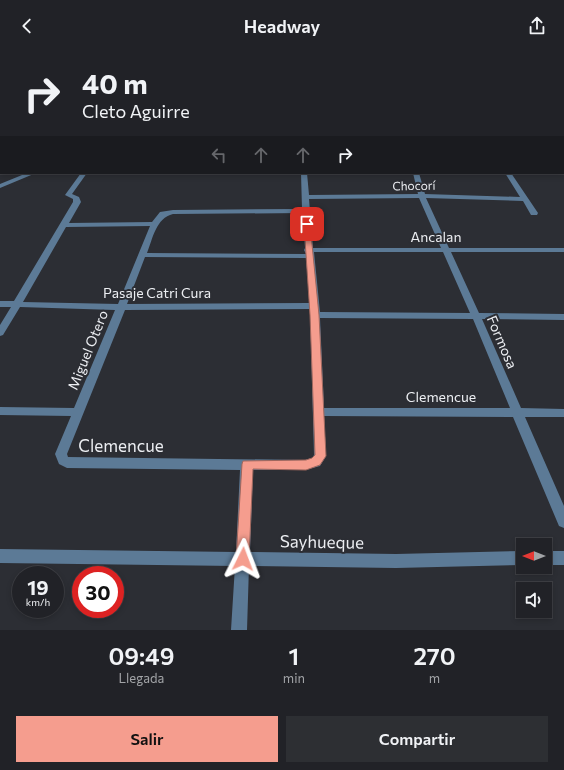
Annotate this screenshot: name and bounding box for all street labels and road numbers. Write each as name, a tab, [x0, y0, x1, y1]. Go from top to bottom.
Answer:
street label: Chocorí	[392, 178, 437, 192]
street label: Ancalan	[411, 228, 461, 245]
street label: Pasaje Catri Cura	[103, 284, 211, 301]
street label: Miguel Otero	[64, 308, 111, 392]
street label: Formosa	[484, 313, 521, 371]
street label: Clemencue	[406, 388, 476, 405]
street label: Clemencue	[78, 435, 164, 456]
street label: Sayhueque	[280, 530, 364, 553]

